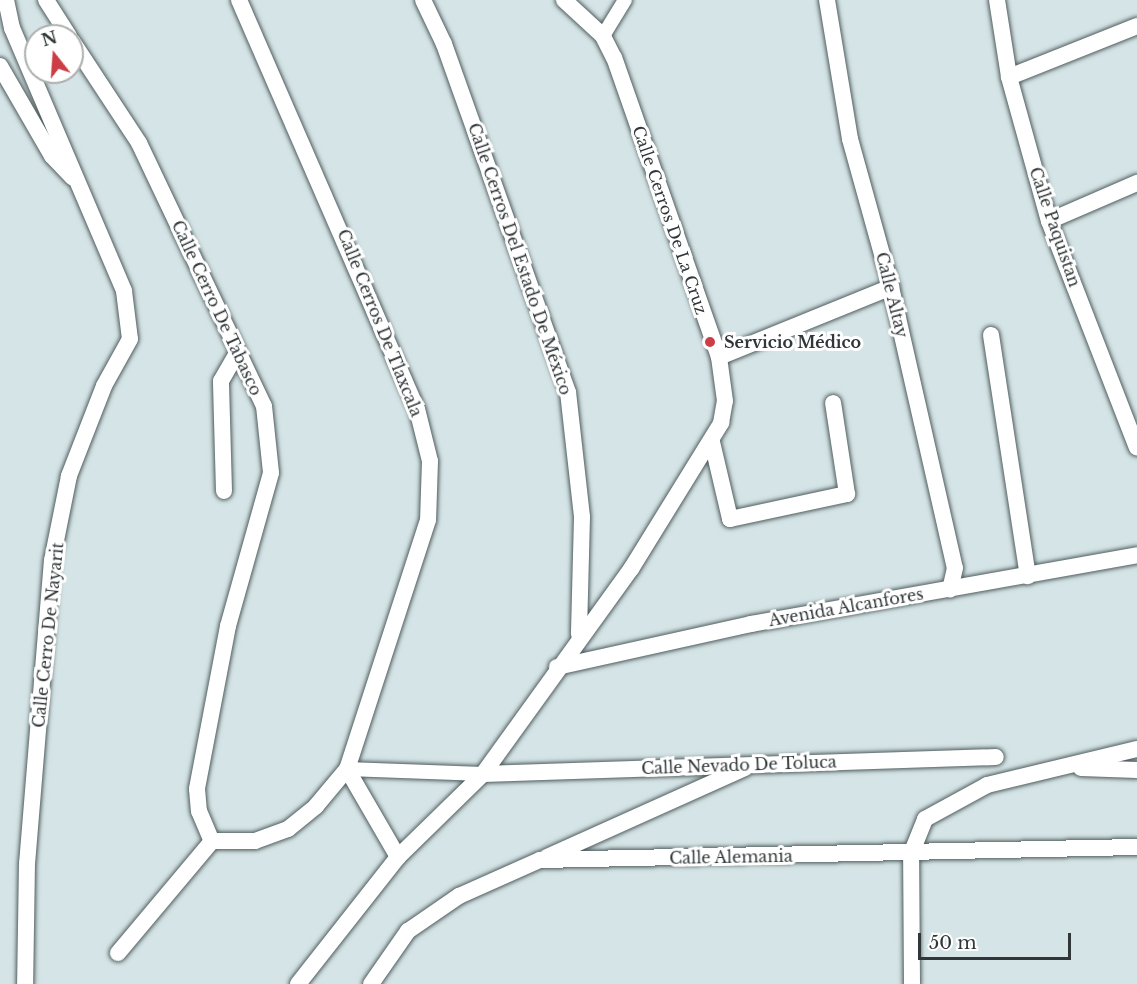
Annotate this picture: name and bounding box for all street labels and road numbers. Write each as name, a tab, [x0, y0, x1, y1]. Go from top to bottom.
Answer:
street label: Calle Cerros Del Estado De México	[464, 121, 576, 397]
street label: Calle Cerros De La Cruz	[629, 123, 711, 317]
street label: Calle Paquistan	[1026, 165, 1084, 289]
street label: Calle Cerro De Tabasco	[168, 217, 266, 399]
street label: Calle Cerros De Tlaxcala	[333, 226, 427, 420]
street label: Calle Altay	[872, 250, 912, 340]
street label: Calle Cerro De Nayarit	[29, 541, 67, 729]
street label: Avenida Alcanfores	[767, 584, 925, 630]
street label: Calle Nevado De Toluca	[641, 752, 837, 778]
street label: Calle Alemania	[669, 846, 793, 868]

